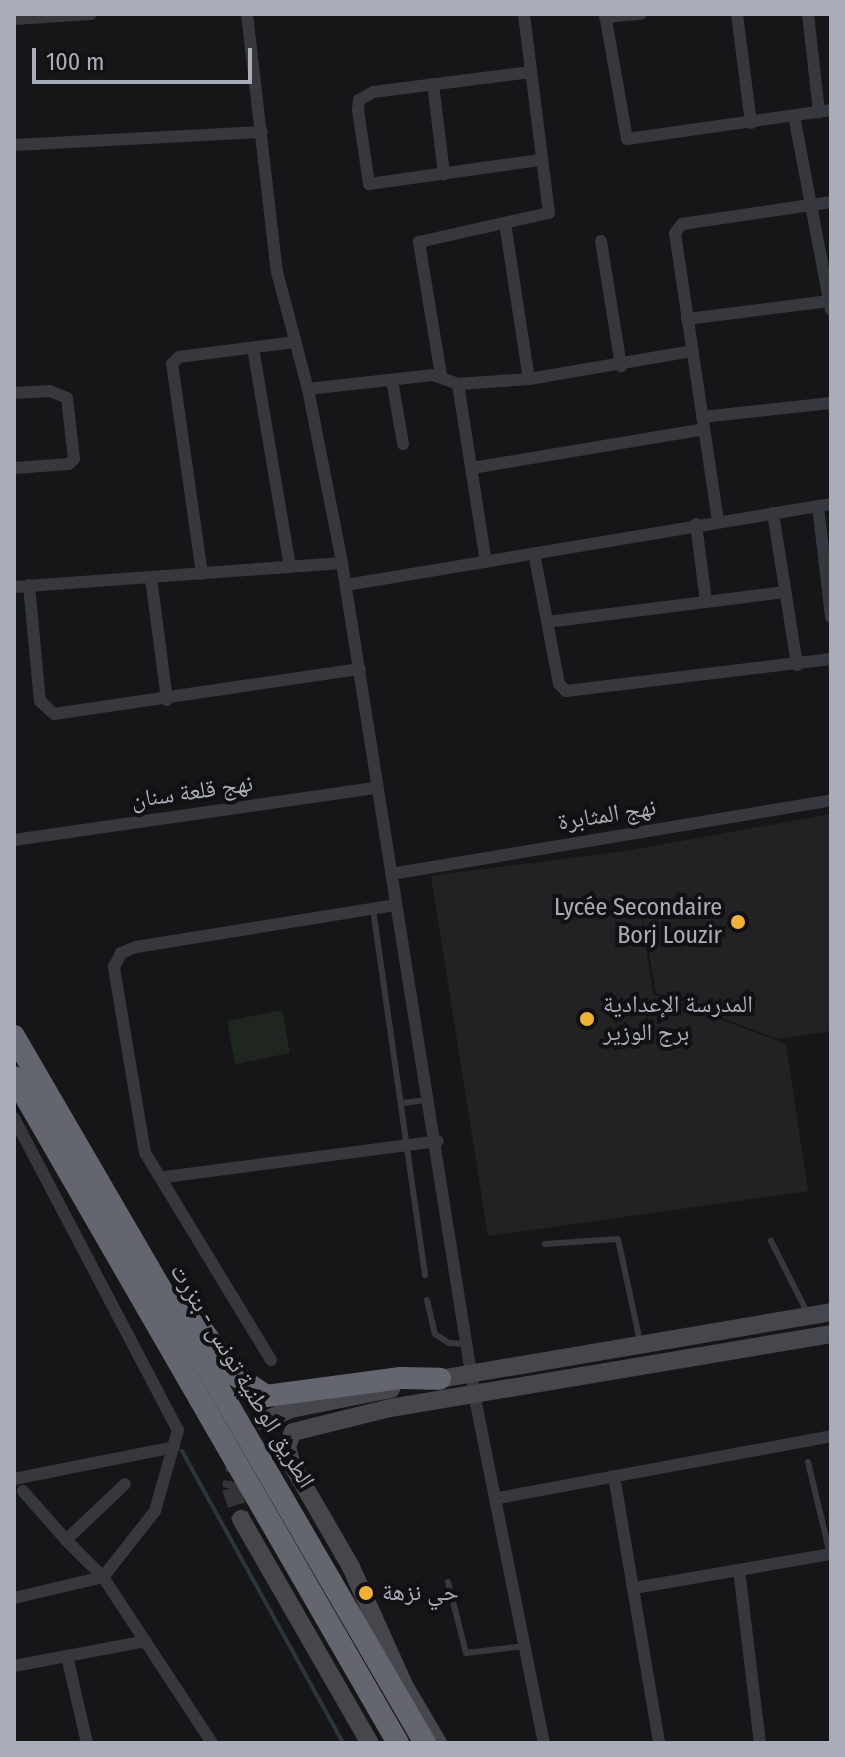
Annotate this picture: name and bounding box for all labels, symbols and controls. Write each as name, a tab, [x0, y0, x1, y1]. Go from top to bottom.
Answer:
scale bar	[36, 32, 256, 82]
text: 100 m	[46, 48, 104, 76]
street label: نهج قلعة سنان	[129, 769, 255, 815]
street label: نهج المثابرة	[556, 793, 658, 837]
place label: Lycée Secondaire Borj Louzir	[554, 894, 722, 950]
marker: Lycée Secondaire Borj Louzir	[729, 913, 747, 931]
place label: المدرسة الإعدادية برج الوزير	[603, 991, 753, 1047]
marker: المدرسة الإعدادية برج الوزير	[578, 1010, 596, 1028]
street label: الطريق الوطنية تونس - بنزرت	[164, 1259, 320, 1493]
place label: حي نزهة	[382, 1579, 459, 1607]
marker: حي نزهة	[357, 1584, 375, 1602]

